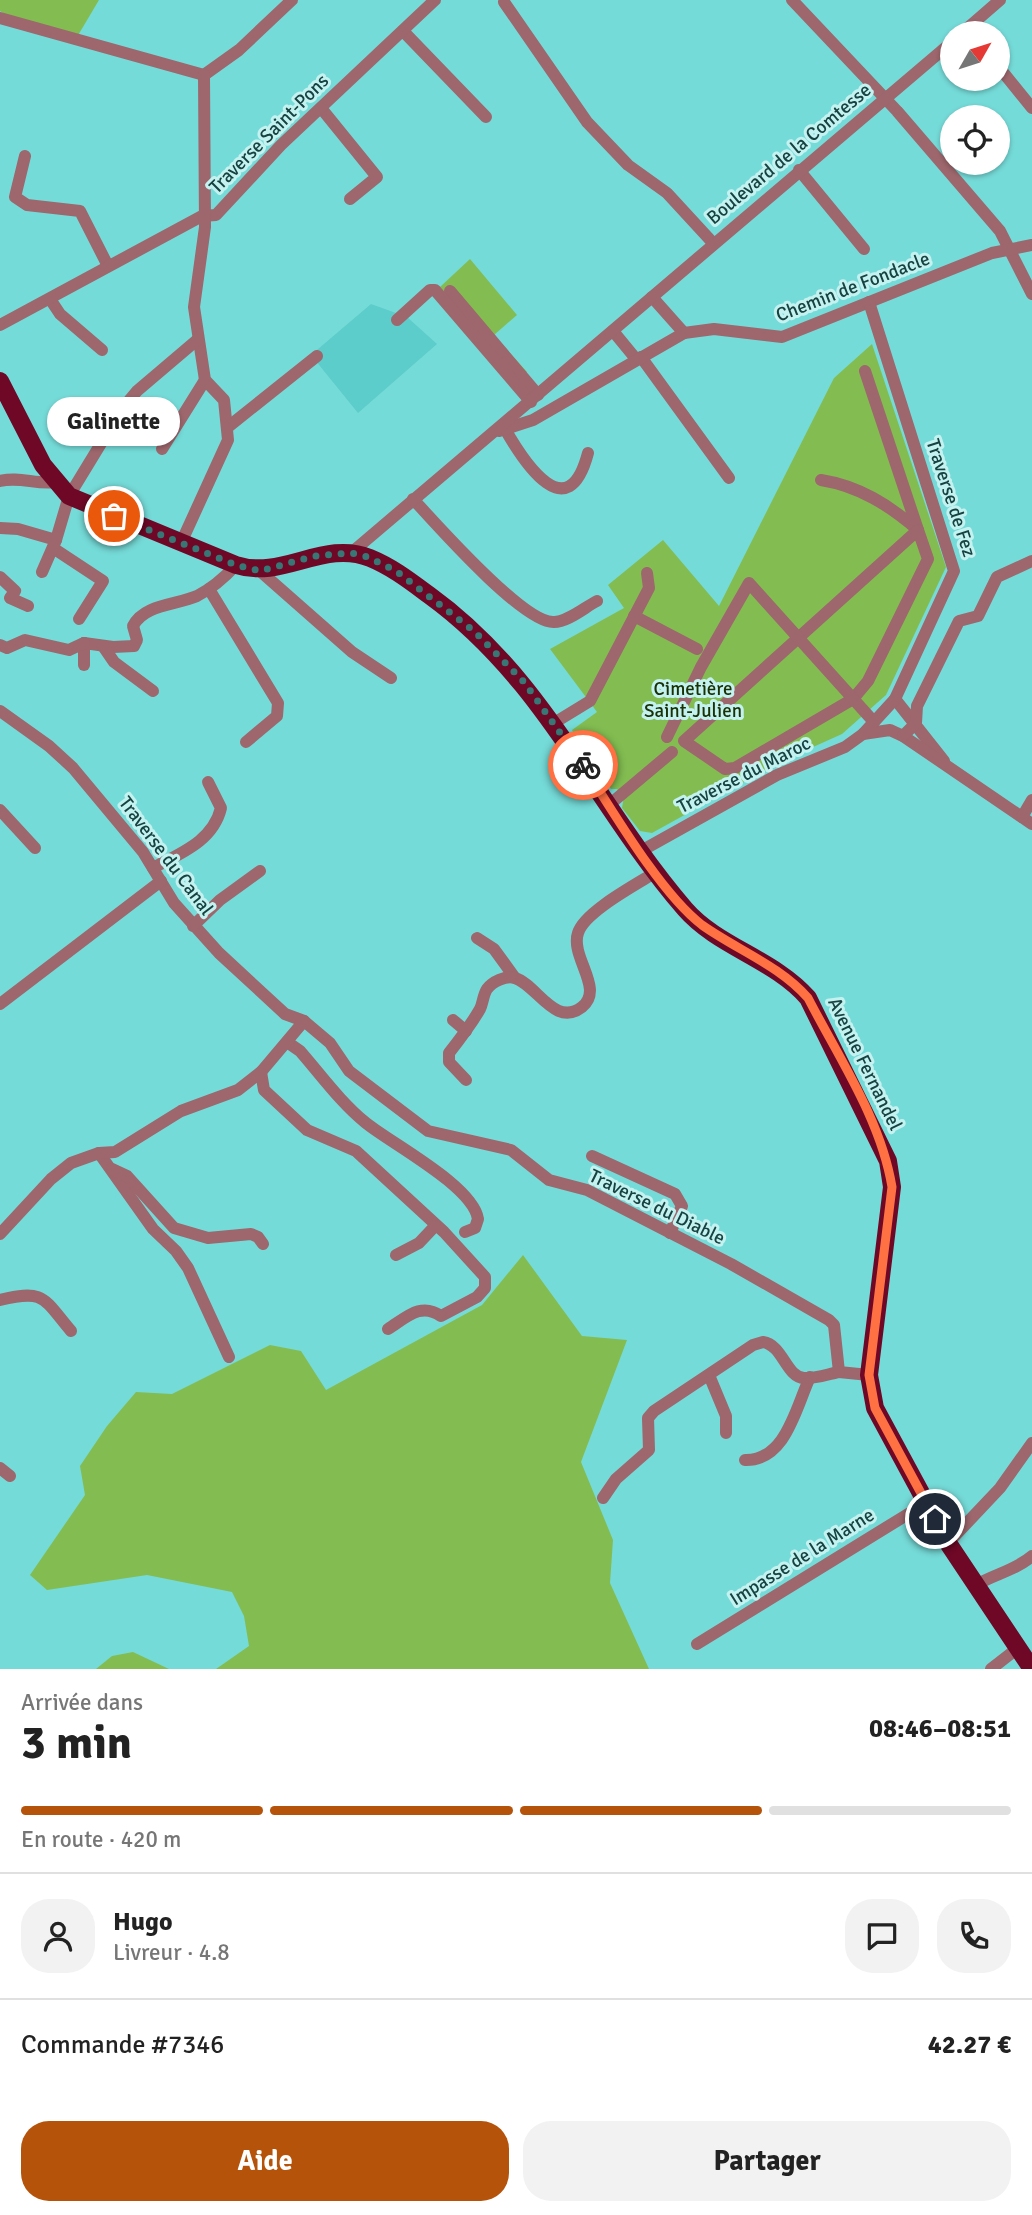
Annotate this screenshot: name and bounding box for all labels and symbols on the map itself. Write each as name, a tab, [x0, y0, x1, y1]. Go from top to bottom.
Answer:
north arrow	[940, 21, 1010, 91]
street label: Traverse Saint-Pons	[204, 69, 334, 199]
street label: Boulevard de la Comtesse	[702, 78, 876, 230]
street label: Chemin de Fondacle	[773, 247, 933, 327]
callout: Galinette	[47, 397, 180, 446]
street label: Traverse de Fez	[921, 436, 981, 560]
pin	[84, 486, 144, 546]
park label: Cimetière Saint-Julien	[644, 677, 742, 723]
courier	[548, 730, 618, 800]
street label: Traverse du Maroc	[673, 731, 815, 819]
street label: Traverse du Canal	[113, 792, 219, 920]
street label: Avenue Fernandel	[822, 994, 908, 1134]
street label: Traverse du Diable	[585, 1164, 729, 1250]
pin	[905, 1489, 965, 1549]
street label: Impasse de la Marne	[725, 1503, 879, 1611]

